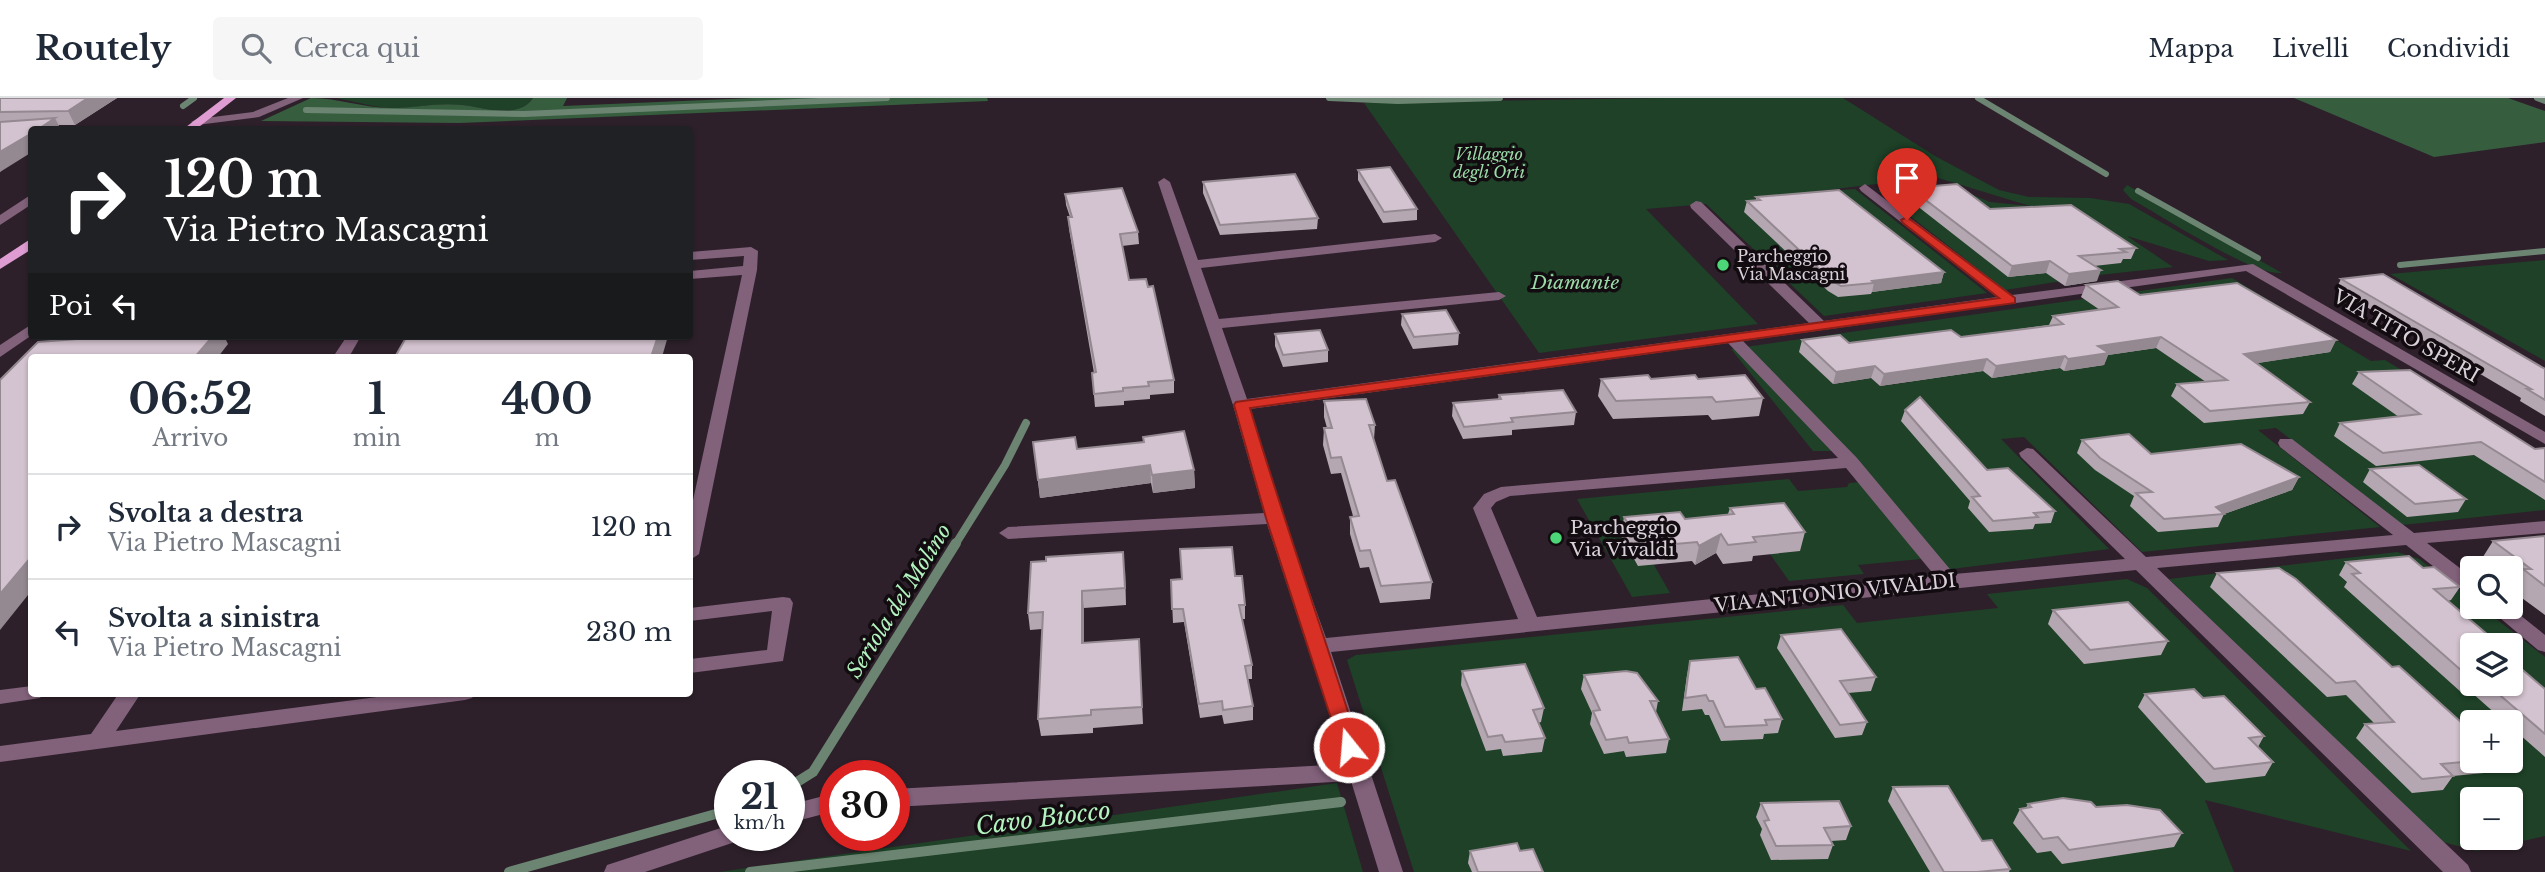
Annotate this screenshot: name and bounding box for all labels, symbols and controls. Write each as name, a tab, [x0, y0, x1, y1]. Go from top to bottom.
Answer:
search box	[213, 17, 703, 80]
text: Routely	[35, 28, 171, 69]
icon: search	[237, 29, 275, 67]
text: Cerca qui	[293, 32, 420, 64]
text: Mappa	[2149, 34, 2234, 63]
text: Livelli	[2272, 34, 2349, 63]
text: Condividi	[2387, 34, 2510, 63]
park label: Villaggio degli Orti	[1453, 144, 1525, 182]
pin	[1877, 148, 1937, 220]
text: 120 m	[164, 149, 322, 210]
icon: right	[49, 154, 140, 245]
icon: arrive	[1888, 159, 1926, 197]
text: Via Pietro Mascagni	[164, 210, 489, 250]
place label: Parcheggio Via Mascagni	[1736, 246, 1846, 284]
marker: Parcheggio Via Mascagni	[1715, 257, 1731, 273]
park label: Diamante	[1530, 271, 1619, 294]
street label: VIA TITO SPERI	[2328, 284, 2483, 387]
icon: left	[106, 287, 144, 325]
text: Poi	[49, 290, 92, 322]
text: 06:52	[128, 373, 253, 425]
text: 1	[368, 373, 386, 425]
text: 400	[501, 373, 593, 425]
text: Arrivo	[152, 424, 228, 452]
text: min	[353, 424, 401, 452]
text: m	[535, 424, 559, 452]
text: Svolta a destra	[108, 497, 304, 529]
icon: right	[49, 508, 87, 546]
text: 120 m	[590, 511, 672, 543]
place label: Parcheggio Via Vivaldi	[1569, 516, 1678, 561]
water label: Seriola del Molino	[841, 519, 957, 683]
text: Via Pietro Mascagni	[108, 529, 341, 557]
marker: Parcheggio Via Vivaldi	[1548, 530, 1564, 546]
map controls	[2460, 556, 2523, 850]
button: search	[2460, 556, 2523, 619]
street label: VIA ANTONIO VIVALDI	[1712, 569, 1957, 617]
text: Svolta a sinistra	[108, 602, 320, 634]
icon: left	[49, 613, 87, 651]
text: 230 m	[586, 616, 672, 648]
button: layers	[2460, 633, 2523, 696]
text: Via Pietro Mascagni	[108, 634, 341, 662]
position arrow	[1312, 710, 1386, 784]
button: +	[2460, 710, 2523, 773]
speed limit sign: 30	[819, 760, 910, 851]
text: 21	[740, 775, 779, 818]
button: −	[2460, 787, 2523, 850]
water label: Cavo Biocco	[974, 795, 1112, 841]
text: km/h	[734, 812, 785, 834]

